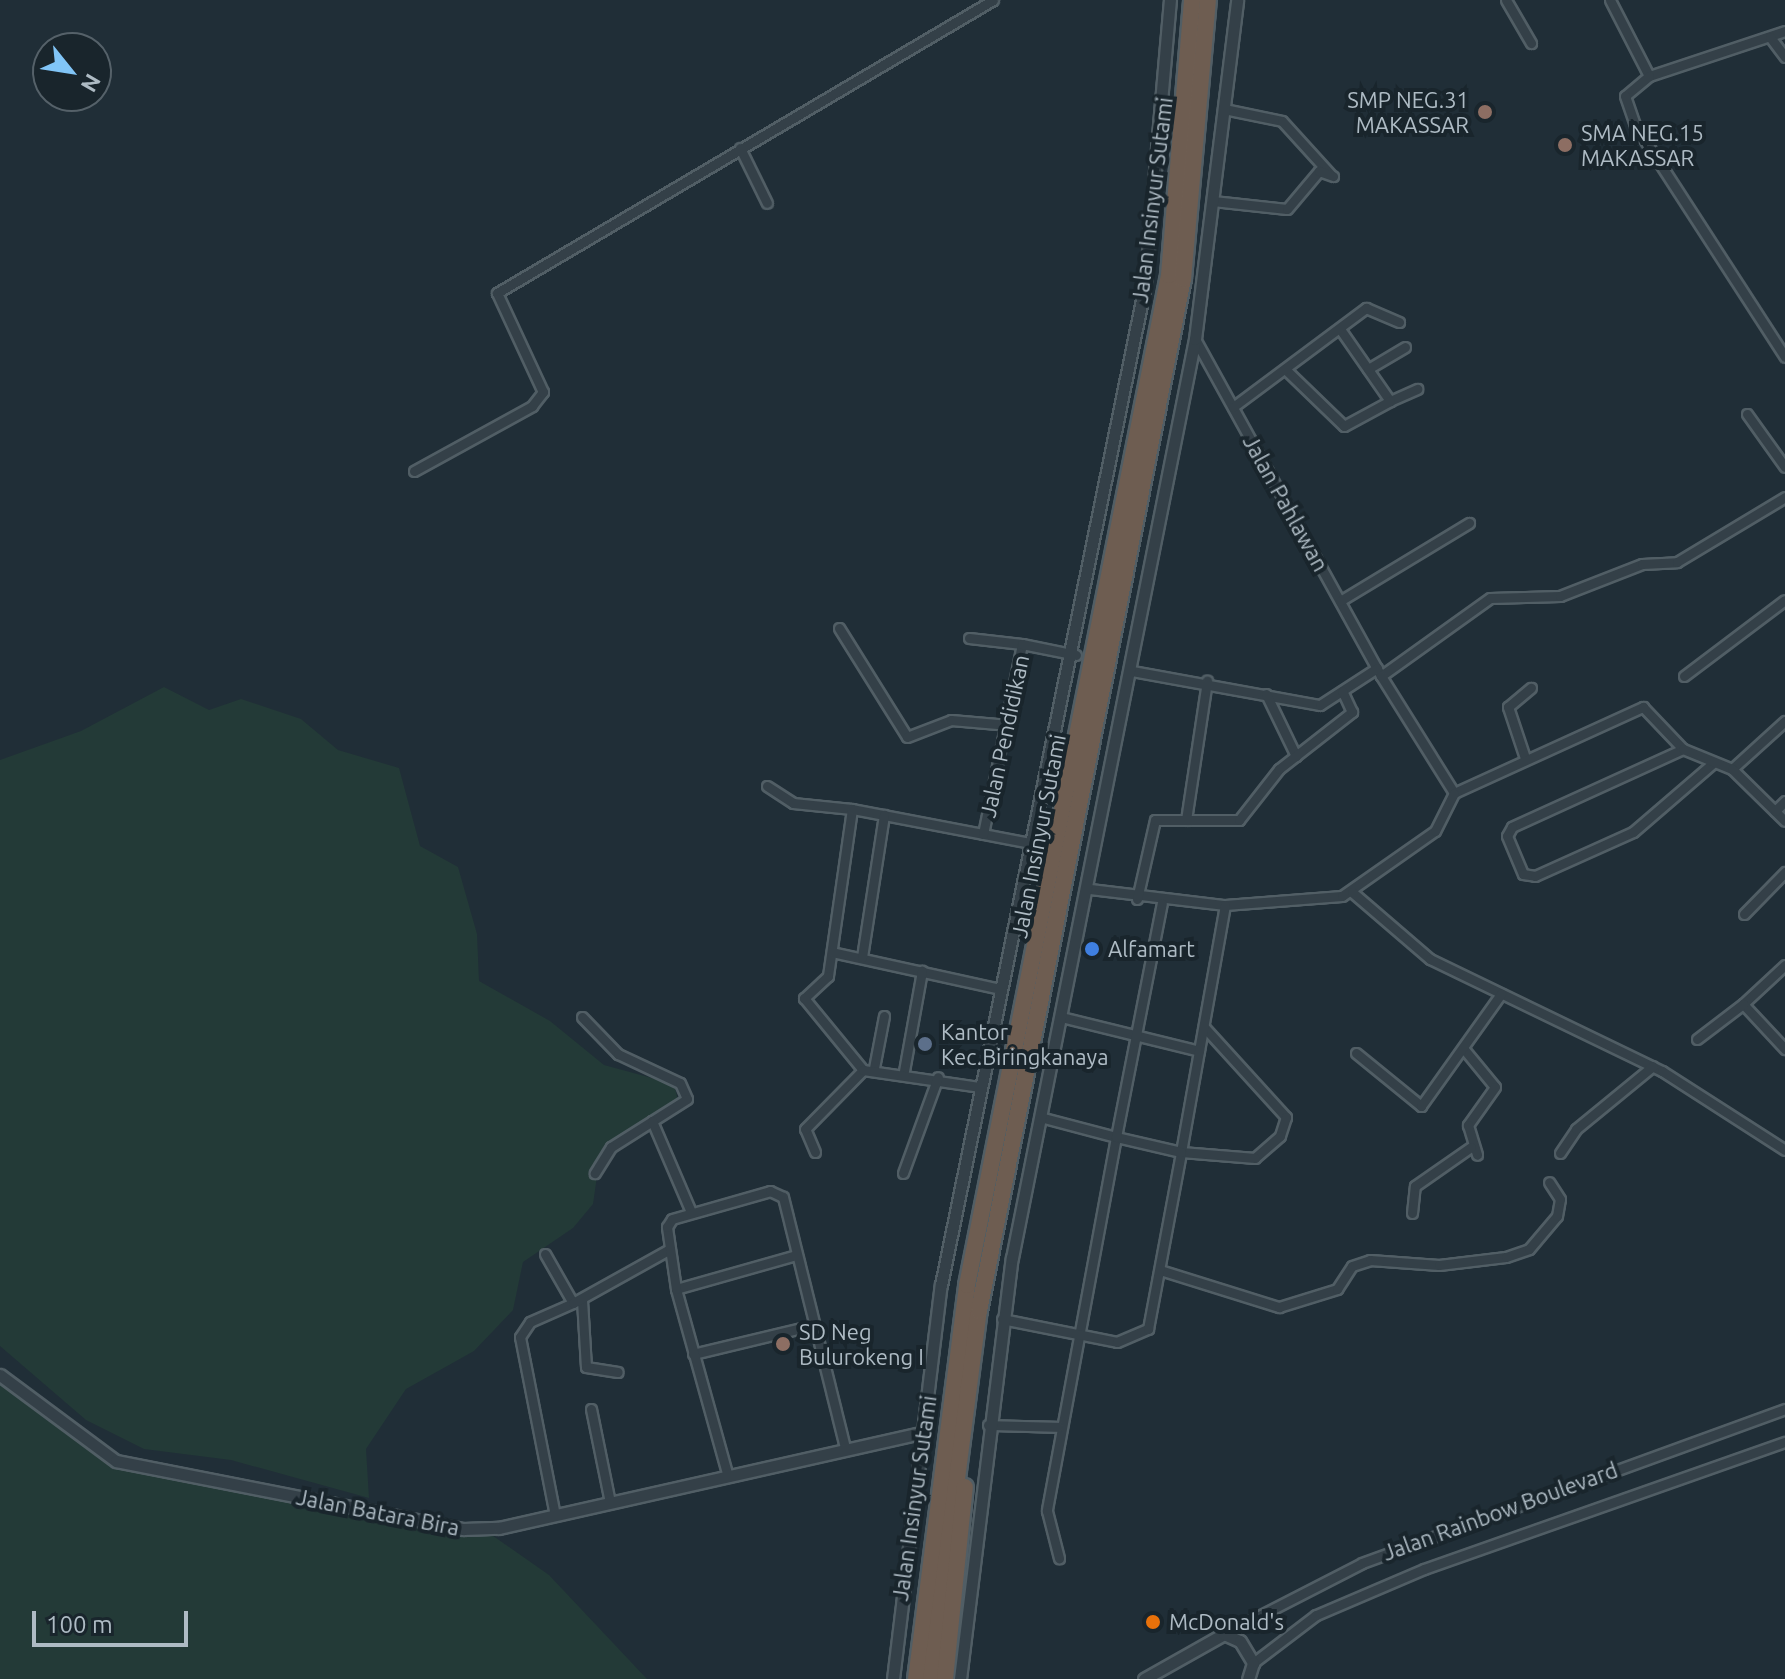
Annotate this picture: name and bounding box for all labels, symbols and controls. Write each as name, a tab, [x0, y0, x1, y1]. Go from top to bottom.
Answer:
north arrow	[32, 32, 112, 112]
text: N	[77, 70, 106, 97]
place label: SMP NEG.31 MAKASSAR	[1347, 86, 1469, 138]
street label: Jalan Insinyur Sutami	[1126, 96, 1178, 304]
marker: SMP NEG.31 MAKASSAR	[1476, 103, 1494, 121]
place label: SMA NEG.15 MAKASSAR	[1581, 119, 1704, 170]
marker: SMA NEG.15 MAKASSAR	[1556, 136, 1574, 154]
street label: Jalan Pahlawan	[1238, 430, 1334, 576]
street label: Jalan Pendidikan	[974, 652, 1034, 820]
street label: Jalan Insinyur Sutami	[1005, 732, 1071, 940]
place label: Alfamart	[1108, 936, 1195, 962]
marker: Alfamart	[1083, 940, 1101, 958]
place label: Kantor Kec.Biringkanaya	[941, 1018, 1108, 1070]
marker: Kantor Kec.Biringkanaya	[916, 1035, 934, 1053]
place label: SD Neg Bulurokeng I	[799, 1318, 924, 1370]
marker: SD Neg Bulurokeng I	[774, 1335, 792, 1353]
street label: Jalan Insinyur Sutami	[887, 1394, 941, 1602]
street label: Jalan Rainbow Boulevard	[1379, 1456, 1621, 1566]
street label: Jalan Batara Bira	[294, 1483, 462, 1541]
scale bar	[36, 1595, 192, 1645]
place label: McDonald's	[1169, 1609, 1284, 1635]
text: 100 m	[46, 1611, 113, 1638]
marker: McDonald's	[1144, 1613, 1162, 1631]

